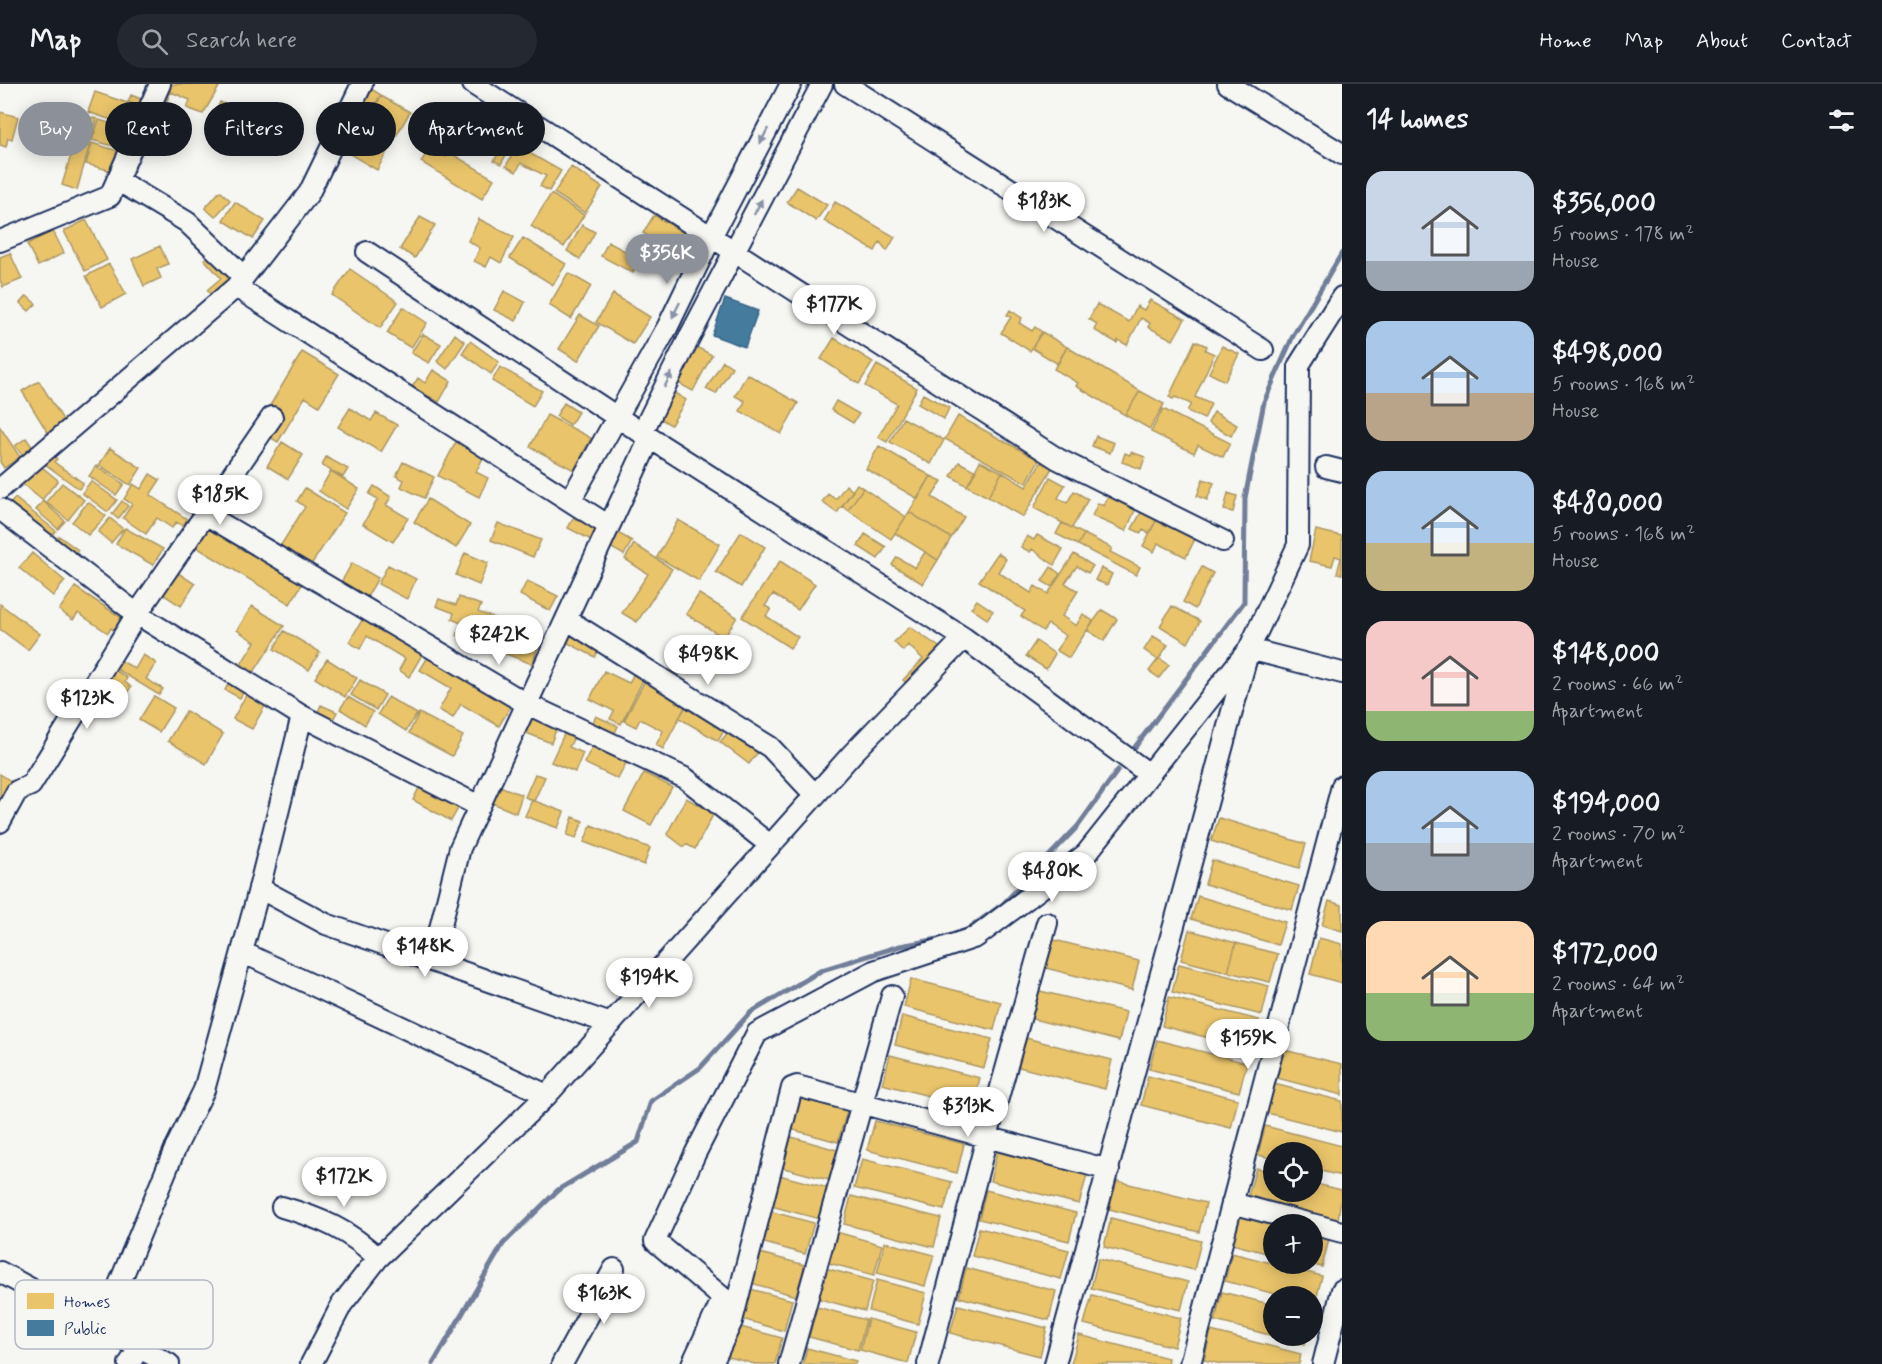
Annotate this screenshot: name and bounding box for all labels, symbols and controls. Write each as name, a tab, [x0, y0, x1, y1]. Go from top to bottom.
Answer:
search box	[117, 14, 537, 68]
text: Map	[30, 23, 81, 60]
icon: search	[138, 25, 171, 58]
text: Search here	[186, 27, 297, 55]
text: Home	[1540, 27, 1592, 55]
text: Map	[1625, 27, 1663, 55]
text: About	[1696, 27, 1748, 55]
text: Contact	[1781, 27, 1852, 55]
chip: Buy	[18, 102, 93, 156]
chip: Rent	[105, 102, 192, 156]
chip: Filters	[204, 102, 304, 156]
chip: New	[316, 102, 396, 156]
chip: Apartment	[408, 102, 545, 156]
text: 14 homes	[1366, 103, 1468, 137]
icon: filters	[1825, 104, 1858, 137]
one-way arrow	[759, 128, 769, 145]
pin: $183K	[1002, 182, 1086, 233]
text: $356,000	[1552, 187, 1656, 221]
text: $183K	[1017, 188, 1071, 215]
icon: home	[1414, 195, 1486, 267]
one-way arrow	[753, 199, 763, 216]
text: 5 rooms · 178 m²	[1552, 221, 1694, 248]
pin: $356K	[625, 234, 709, 285]
text: $356K	[640, 240, 695, 267]
text: House	[1552, 248, 1599, 275]
pin: $177K	[792, 285, 876, 336]
text: $177K	[806, 291, 862, 318]
one-way arrow	[672, 301, 681, 318]
text: $498,000	[1552, 337, 1663, 371]
icon: home	[1414, 345, 1486, 417]
text: 5 rooms · 168 m²	[1552, 371, 1695, 398]
one-way arrow	[663, 372, 673, 389]
text: House	[1552, 398, 1599, 425]
pin: $185K	[178, 475, 262, 526]
text: $185K	[192, 481, 248, 508]
text: $480,000	[1552, 487, 1663, 521]
icon: home	[1414, 495, 1486, 567]
text: 5 rooms · 168 m²	[1552, 521, 1695, 548]
text: House	[1552, 548, 1599, 575]
pin: $242K	[457, 615, 541, 666]
text: $242K	[469, 621, 529, 648]
pin: $498K	[666, 635, 750, 686]
text: $148,000	[1552, 637, 1659, 671]
text: $498K	[678, 641, 738, 668]
icon: home	[1414, 645, 1486, 717]
text: 2 rooms · 66 m²	[1552, 671, 1683, 698]
pin: $123K	[45, 679, 129, 730]
text: $123K	[60, 685, 114, 712]
text: Apartment	[1552, 698, 1643, 725]
text: $194,000	[1552, 787, 1660, 821]
icon: home	[1414, 795, 1486, 867]
text: 2 rooms · 70 m²	[1552, 821, 1686, 848]
text: Apartment	[1552, 848, 1643, 875]
pin: $480K	[1010, 852, 1094, 903]
text: $480K	[1022, 858, 1082, 885]
pin: $148K	[383, 927, 467, 978]
text: $148K	[396, 933, 454, 960]
text: $172,000	[1552, 937, 1658, 971]
icon: home	[1414, 945, 1486, 1017]
pin: $194K	[607, 958, 691, 1009]
text: $194K	[620, 964, 678, 991]
text: 2 rooms · 64 m²	[1552, 971, 1685, 998]
text: Apartment	[1552, 998, 1643, 1025]
pin: $159K	[1206, 1019, 1290, 1070]
text: $159K	[1220, 1025, 1276, 1052]
pin: $313K	[926, 1087, 1010, 1138]
text: $313K	[942, 1093, 994, 1120]
map controls	[1263, 1142, 1323, 1346]
button: locate	[1263, 1142, 1323, 1202]
pin: $172K	[302, 1157, 386, 1208]
text: $172K	[316, 1163, 372, 1190]
button: +	[1263, 1214, 1323, 1274]
pin: $163K	[562, 1274, 646, 1325]
legend	[15, 1280, 213, 1349]
text: $163K	[577, 1280, 631, 1307]
button: −	[1263, 1286, 1323, 1346]
text: Homes	[64, 1292, 110, 1313]
text: Public	[64, 1319, 107, 1340]

